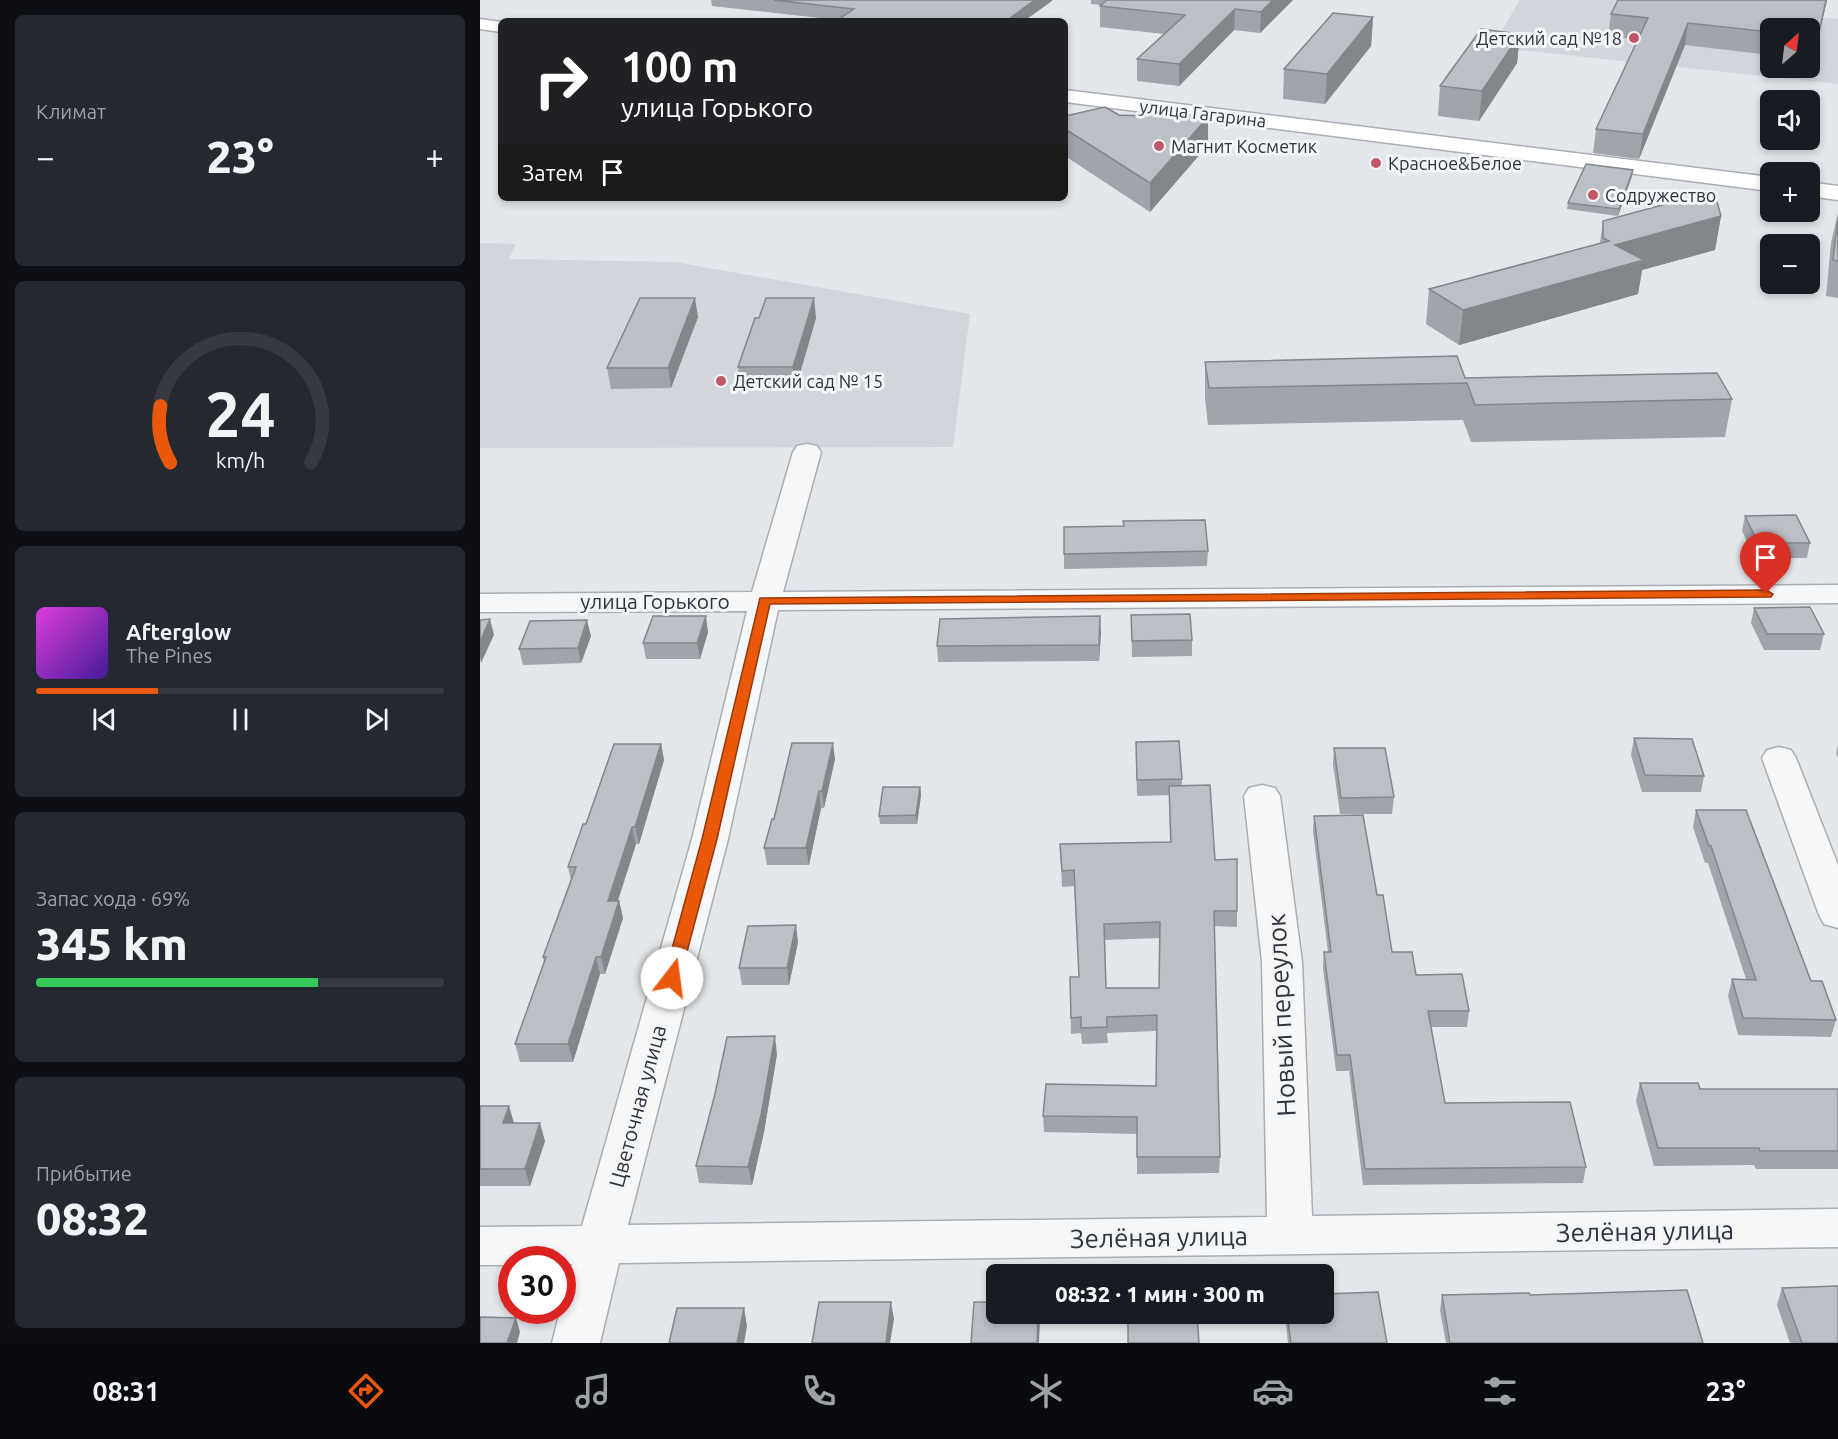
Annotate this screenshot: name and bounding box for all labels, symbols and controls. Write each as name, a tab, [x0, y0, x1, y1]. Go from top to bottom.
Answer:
north arrow	[1760, 18, 1820, 78]
map controls	[1760, 18, 1820, 294]
place label: Детский сад №18	[1476, 28, 1622, 48]
marker: Детский сад №18	[1627, 31, 1641, 45]
icon: right	[522, 42, 600, 120]
text: 100 m	[621, 43, 738, 90]
button: sound	[1760, 90, 1820, 150]
text: улица Горького	[621, 92, 813, 122]
street label: улица Гагарина	[1139, 95, 1267, 131]
text: Климат	[36, 100, 106, 123]
text: 23°	[206, 131, 274, 182]
place label: Магнит Косметик	[1171, 136, 1317, 156]
text: −	[36, 138, 55, 175]
text: +	[425, 138, 444, 175]
marker: Магнит Косметик	[1152, 139, 1166, 153]
place label: Красное&Белое	[1388, 153, 1522, 173]
icon: arrive	[596, 156, 629, 189]
marker: Красное&Белое	[1369, 156, 1383, 170]
text: Затем	[522, 160, 584, 185]
button: +	[1760, 162, 1820, 222]
place label: Содружество	[1605, 185, 1716, 205]
marker: Содружество	[1586, 188, 1600, 202]
button: −	[1760, 234, 1820, 294]
place label: Детский сад № 15	[733, 371, 883, 391]
marker: Детский сад № 15	[714, 374, 728, 388]
text: 24	[205, 379, 275, 449]
text: km/h	[215, 448, 265, 472]
pin	[1740, 532, 1791, 594]
icon: arrive	[1749, 541, 1782, 574]
street label: улица Горького	[580, 589, 730, 613]
text: Afterglow	[126, 619, 231, 644]
text: The Pines	[126, 644, 212, 667]
icon: previous	[88, 703, 121, 736]
icon: pause	[224, 703, 257, 736]
icon: next	[360, 703, 393, 736]
text: Запас хода · 69%	[36, 887, 190, 910]
street label: Новый переулок	[1261, 913, 1301, 1117]
text: 345 km	[36, 918, 188, 969]
position arrow	[640, 946, 704, 1010]
street label: Цветочная улица	[604, 1022, 670, 1190]
text: Прибытие	[36, 1162, 132, 1185]
text: 08:32	[36, 1193, 149, 1244]
street label: Зелёная улица	[1556, 1215, 1734, 1247]
street label: Зелёная улица	[1070, 1221, 1248, 1253]
speed limit sign: 30	[498, 1246, 576, 1324]
text: 08:32 · 1 мин · 300 m	[1055, 1281, 1265, 1306]
icon: directions	[345, 1370, 387, 1412]
icon: music	[572, 1370, 614, 1412]
icon: phone	[798, 1370, 840, 1412]
icon: climate	[1025, 1370, 1067, 1412]
icon: car	[1252, 1370, 1294, 1412]
icon: filters	[1479, 1370, 1521, 1412]
text: 08:31	[92, 1376, 160, 1406]
text: 23°	[1706, 1376, 1746, 1406]

